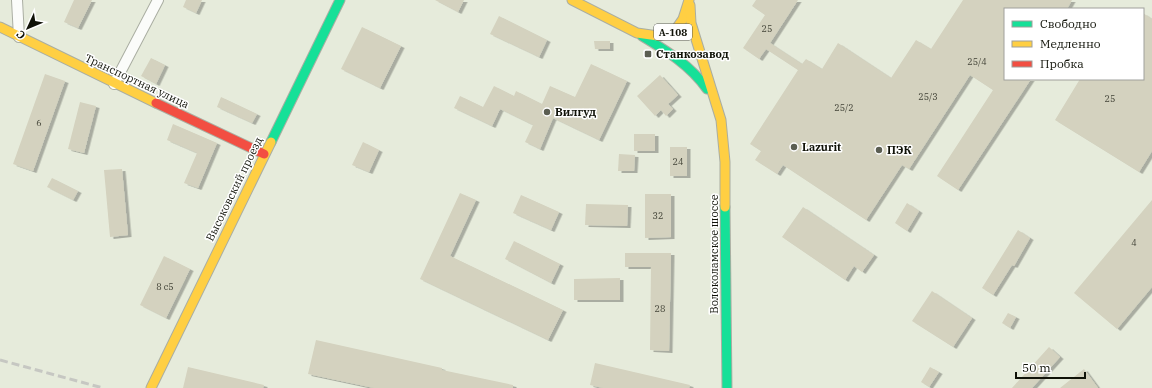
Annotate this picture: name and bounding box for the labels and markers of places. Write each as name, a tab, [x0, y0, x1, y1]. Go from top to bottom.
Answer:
place label: Станкозавод	[656, 47, 729, 61]
marker: Станкозавод	[643, 49, 653, 59]
place label: Вилгуд	[555, 105, 596, 119]
marker: Вилгуд	[542, 107, 552, 117]
place label: Lazurit	[802, 140, 841, 154]
marker: Lazurit	[789, 142, 799, 152]
place label: ПЭК	[887, 143, 912, 157]
marker: ПЭК	[874, 145, 884, 155]

